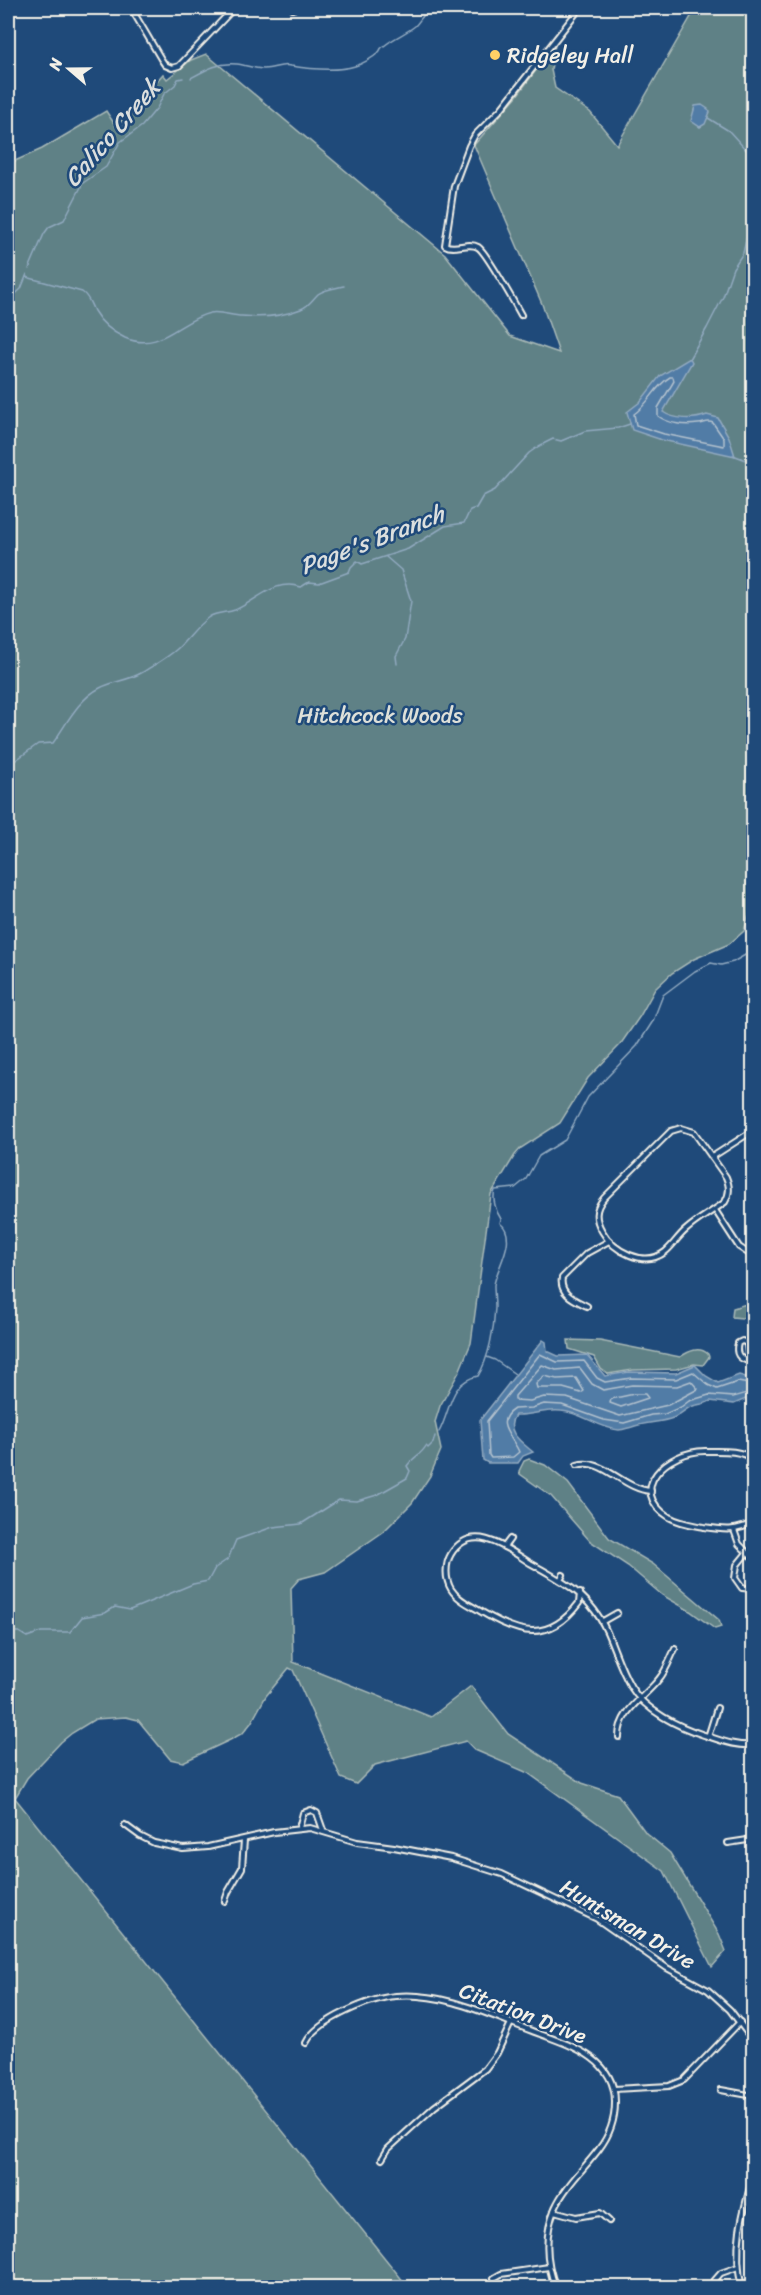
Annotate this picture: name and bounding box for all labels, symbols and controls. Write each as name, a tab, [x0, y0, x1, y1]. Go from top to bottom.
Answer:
place label: Ridgeley Hall	[507, 36, 634, 75]
north arrow	[39, 39, 99, 99]
marker: Ridgeley Hall	[488, 48, 502, 62]
text: N	[40, 53, 71, 75]
water label: Calico Creek	[53, 67, 174, 197]
water label: Page's Branch	[294, 492, 453, 587]
park label: Hitchcock Woods	[297, 696, 463, 735]
street label: Huntsman Drive	[552, 1868, 704, 1980]
street label: Citation Drive	[453, 1971, 593, 2055]

